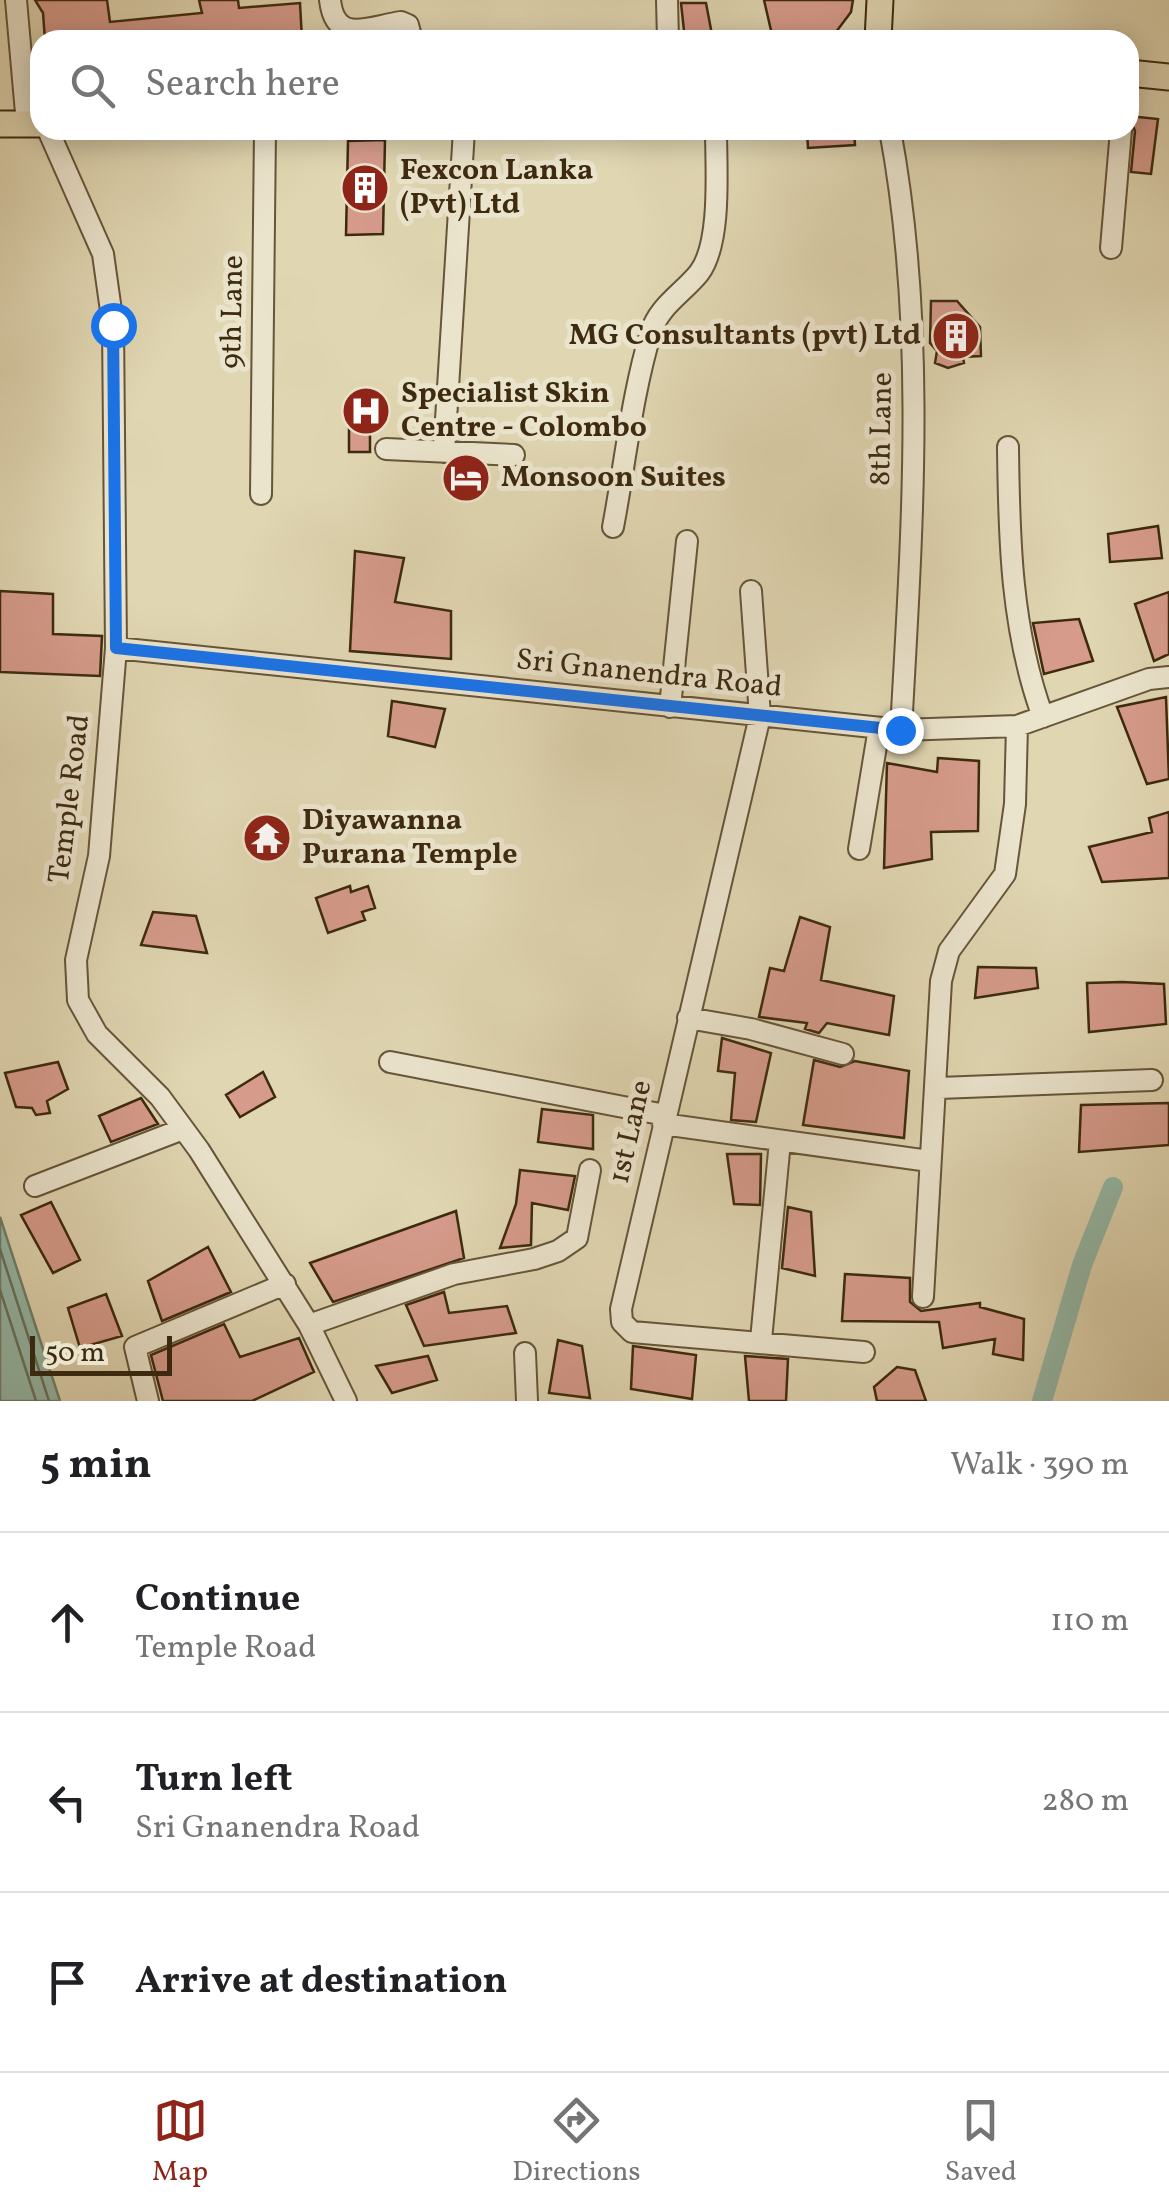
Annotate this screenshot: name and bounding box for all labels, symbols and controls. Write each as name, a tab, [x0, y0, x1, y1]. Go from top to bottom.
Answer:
search box	[30, 30, 1139, 140]
icon: search	[65, 58, 120, 113]
text: Search here	[145, 59, 340, 112]
place label: Fexcon Lanka (Pvt) Ltd	[400, 150, 593, 226]
building icon: Fexcon Lanka (Pvt) Ltd	[339, 162, 391, 214]
street label: 9th Lane	[211, 255, 255, 369]
route start	[91, 303, 137, 349]
building icon: MG Consultants (pvt) Ltd	[930, 310, 982, 362]
place label: MG Consultants (pvt) Ltd	[569, 315, 921, 357]
street label: 8th Lane	[860, 372, 904, 486]
place label: Specialist Skin Centre - Colombo	[401, 373, 647, 449]
hospital icon: Specialist Skin Centre - Colombo	[340, 385, 392, 437]
hotel icon: Monsoon Suites	[440, 452, 492, 504]
place label: Monsoon Suites	[501, 457, 726, 499]
street label: Sri Gnanendra Road	[514, 639, 784, 709]
route end	[878, 708, 924, 754]
street label: Temple Road	[39, 712, 101, 886]
place label: Diyawanna Purana Temple	[302, 800, 518, 876]
temple icon: Diyawanna Purana Temple	[241, 812, 293, 864]
street label: 1st Lane	[599, 1076, 663, 1188]
scale bar	[30, 1331, 172, 1376]
text: 50 m	[45, 1334, 105, 1373]
text: 5 min	[40, 1437, 152, 1496]
text: Walk · 390 m	[950, 1444, 1129, 1488]
text: Continue	[135, 1574, 300, 1627]
icon: ahead	[40, 1595, 95, 1650]
text: 110 m	[1050, 1600, 1129, 1644]
text: Temple Road	[135, 1627, 316, 1671]
text: Turn left	[135, 1754, 292, 1807]
icon: left	[40, 1775, 95, 1830]
text: 280 m	[1042, 1780, 1129, 1824]
text: Sri Gnanendra Road	[135, 1807, 420, 1851]
icon: arrive	[40, 1955, 95, 2010]
text: Arrive at destination	[135, 1956, 508, 2009]
tab: Map	[152, 2093, 208, 2192]
tab: Directions	[512, 2093, 641, 2192]
tab: Saved	[945, 2093, 1017, 2192]

